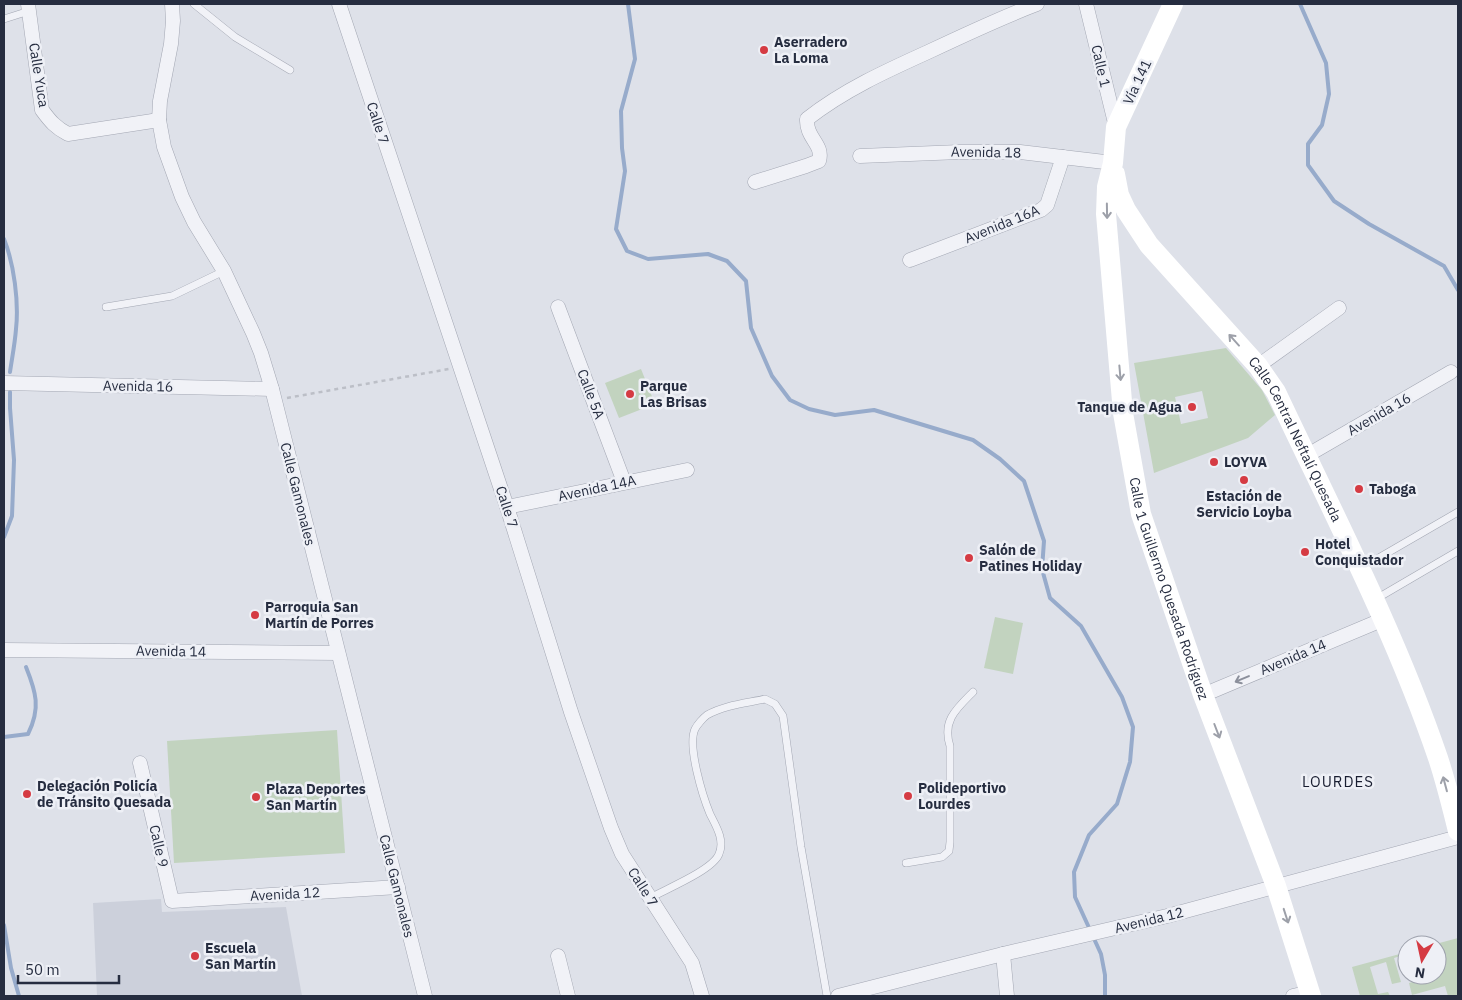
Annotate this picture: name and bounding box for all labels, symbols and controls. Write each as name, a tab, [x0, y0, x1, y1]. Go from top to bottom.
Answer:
place label: Aserradero La Loma	[774, 33, 848, 67]
street label: Calle Yuca	[25, 41, 53, 109]
street label: Calle 1	[1087, 43, 1115, 89]
marker: Aserradero La Loma	[758, 44, 770, 56]
street label: Vía 141	[1119, 56, 1155, 108]
street label: Calle 7	[363, 100, 393, 146]
street label: Avenida 18	[951, 142, 1021, 162]
street label: Avenida 16A	[962, 201, 1042, 247]
one-way arrow	[1102, 202, 1112, 219]
one-way arrow	[1228, 333, 1240, 346]
street label: Calle Central Neftalí Quesada	[1245, 353, 1346, 525]
one-way arrow	[1115, 365, 1124, 381]
street label: Calle 5A	[573, 366, 609, 422]
street label: Avenida 16	[103, 376, 173, 396]
place label: Parque Las Brisas	[640, 377, 707, 411]
marker: Parque Las Brisas	[624, 388, 636, 400]
street label: Avenida 16	[1344, 389, 1414, 439]
place label: Tanque de Agua	[1077, 398, 1182, 416]
marker: Tanque de Agua	[1186, 401, 1198, 413]
street label: Calle Gamonales	[276, 441, 320, 548]
place label: LOYVA	[1224, 453, 1268, 471]
marker: LOYVA	[1208, 456, 1220, 468]
street label: Avenida 14A	[556, 471, 638, 505]
marker: Estación de Servicio Loyba	[1238, 474, 1250, 486]
street label: Calle 1 Guillermo Quesada Rodríguez	[1126, 476, 1213, 703]
place label: Taboga	[1369, 480, 1416, 498]
marker: Taboga	[1353, 483, 1365, 495]
street label: Calle 7	[492, 484, 522, 530]
place label: Estación de Servicio Loyba	[1196, 487, 1292, 521]
place label: Hotel Conquistador	[1315, 535, 1404, 569]
place label: Salón de Patines Holiday	[979, 541, 1082, 575]
marker: Hotel Conquistador	[1299, 546, 1311, 558]
marker: Salón de Patines Holiday	[963, 552, 975, 564]
place label: Parroquia San Martín de Porres	[265, 598, 374, 632]
marker: Parroquia San Martín de Porres	[249, 609, 261, 621]
street label: Avenida 14	[1257, 635, 1329, 679]
street label: Avenida 14	[136, 641, 206, 661]
one-way arrow	[1235, 674, 1250, 684]
one-way arrow	[1213, 723, 1222, 738]
district label: LOURDES	[1302, 772, 1374, 791]
place label: Delegación Policía de Tránsito Quesada	[37, 777, 171, 811]
one-way arrow	[1440, 777, 1450, 793]
place label: Polideportivo Lourdes	[918, 779, 1006, 813]
place label: Plaza Deportes San Martín	[266, 780, 366, 814]
marker: Delegación Policía de Tránsito Quesada	[21, 788, 33, 800]
marker: Polideportivo Lourdes	[902, 790, 914, 802]
marker: Plaza Deportes San Martín	[250, 791, 262, 803]
street label: Calle 9	[145, 823, 173, 869]
street label: Calle Gamonales	[375, 833, 419, 940]
street label: Calle 7	[624, 864, 662, 910]
street label: Avenida 12	[249, 883, 321, 905]
street label: Avenida 12	[1113, 903, 1185, 937]
one-way arrow	[1281, 908, 1291, 924]
north arrow	[1397, 935, 1447, 985]
place label: Escuela San Martín	[205, 939, 276, 973]
marker: Escuela San Martín	[189, 950, 201, 962]
scale bar	[18, 952, 119, 984]
text: 50 m	[25, 960, 60, 979]
text: N	[1414, 963, 1426, 983]

